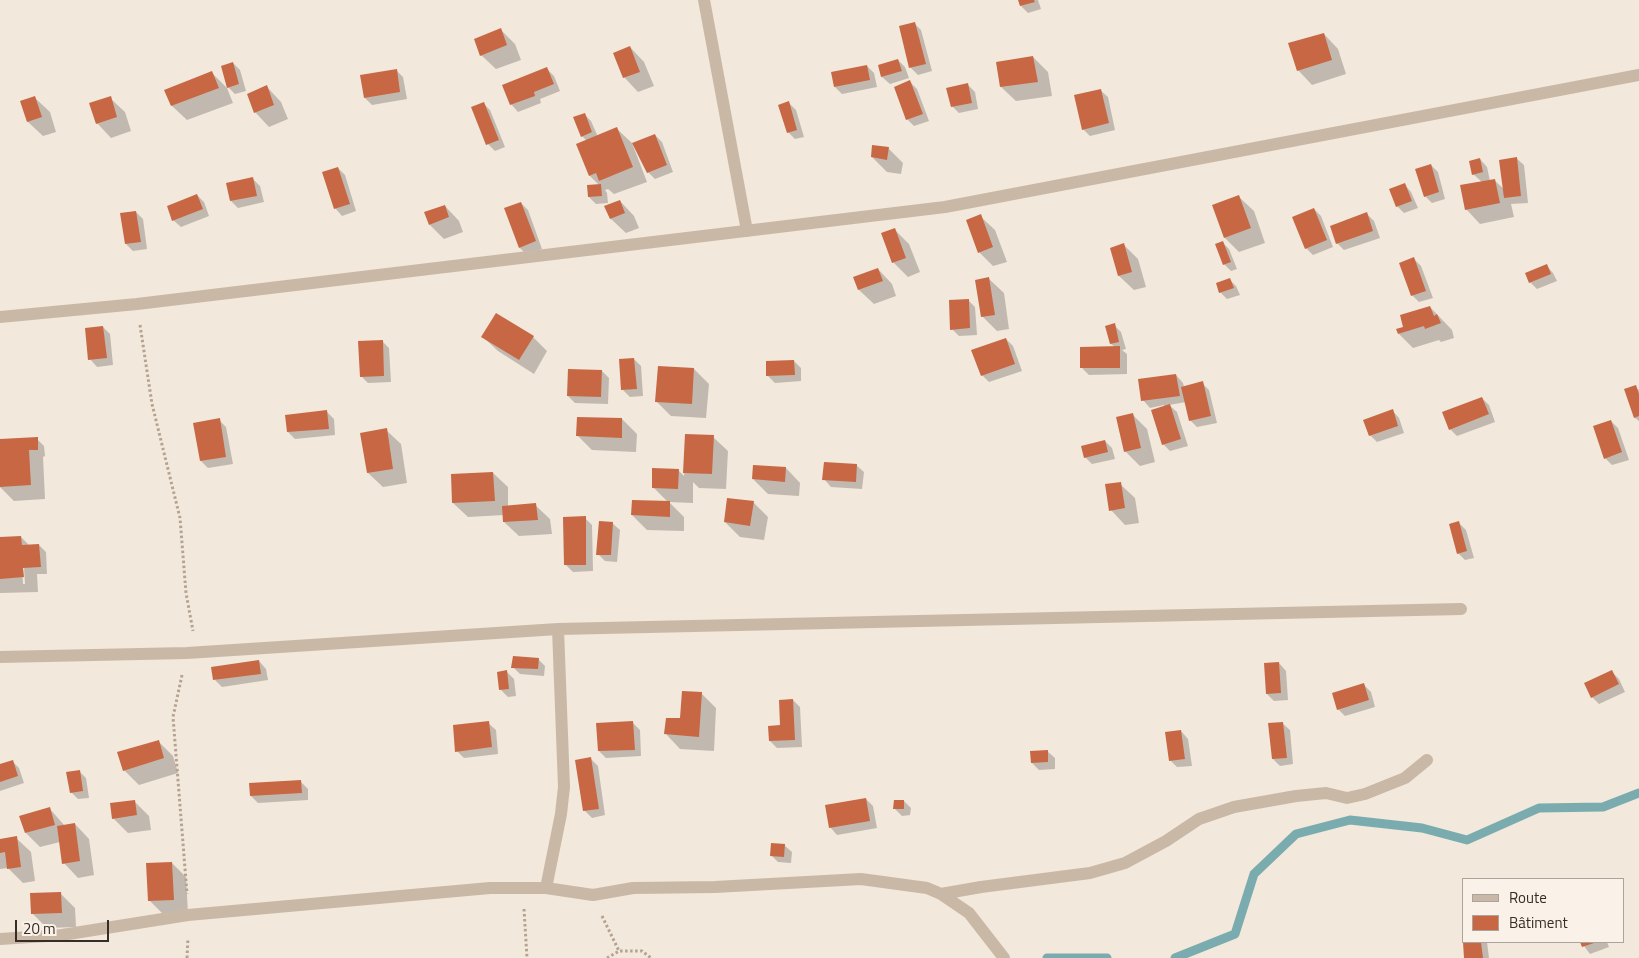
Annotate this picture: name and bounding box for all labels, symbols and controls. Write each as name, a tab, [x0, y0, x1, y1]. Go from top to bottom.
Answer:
legend	[1462, 878, 1624, 943]
text: Route	[1509, 886, 1547, 909]
scale bar	[18, 910, 111, 942]
text: Bâtiment	[1509, 911, 1568, 934]
text: 20 m	[23, 917, 56, 940]

